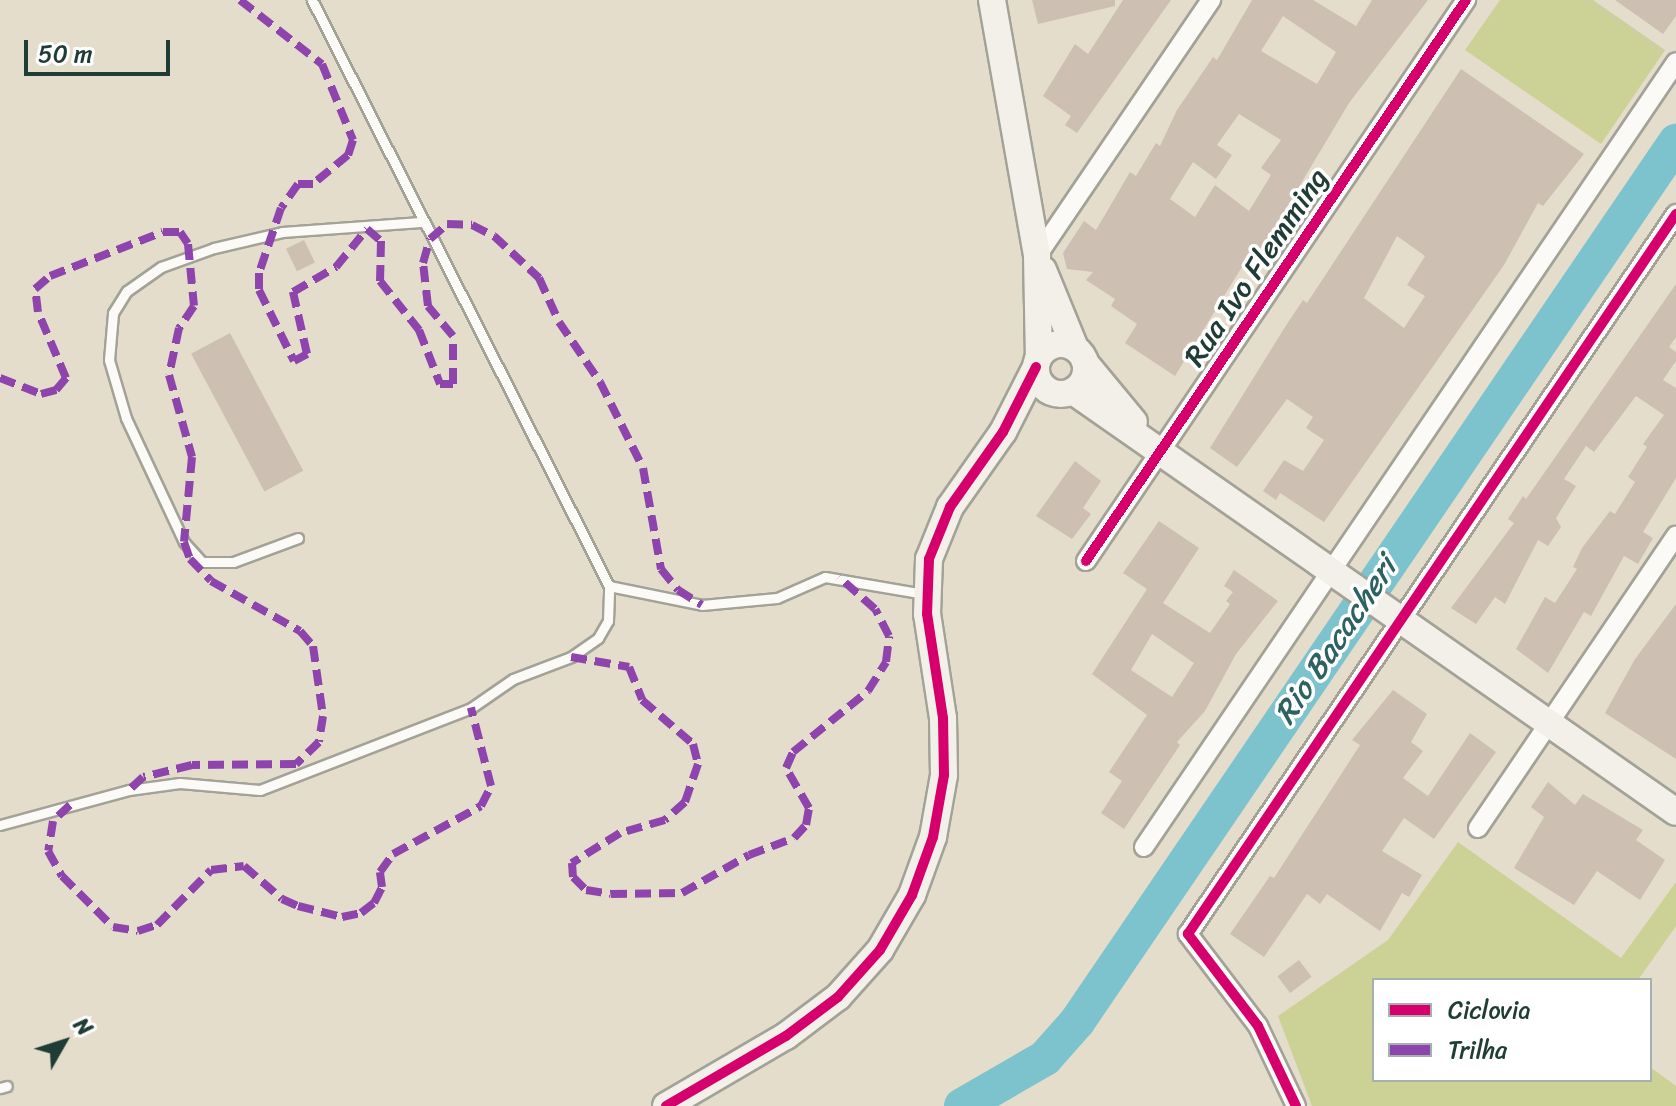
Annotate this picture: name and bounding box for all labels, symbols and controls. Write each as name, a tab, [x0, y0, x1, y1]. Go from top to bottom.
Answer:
scale bar	[28, 24, 174, 74]
text: 50 m	[38, 33, 93, 75]
street label: Rua Ivo Flemming	[1176, 161, 1336, 373]
water label: Rio Bacacheri	[1267, 551, 1405, 731]
legend	[1372, 978, 1652, 1082]
text: Ciclovia	[1448, 989, 1530, 1031]
north arrow	[24, 1002, 104, 1082]
text: N	[63, 1008, 103, 1045]
text: Trilha	[1448, 1029, 1507, 1071]

